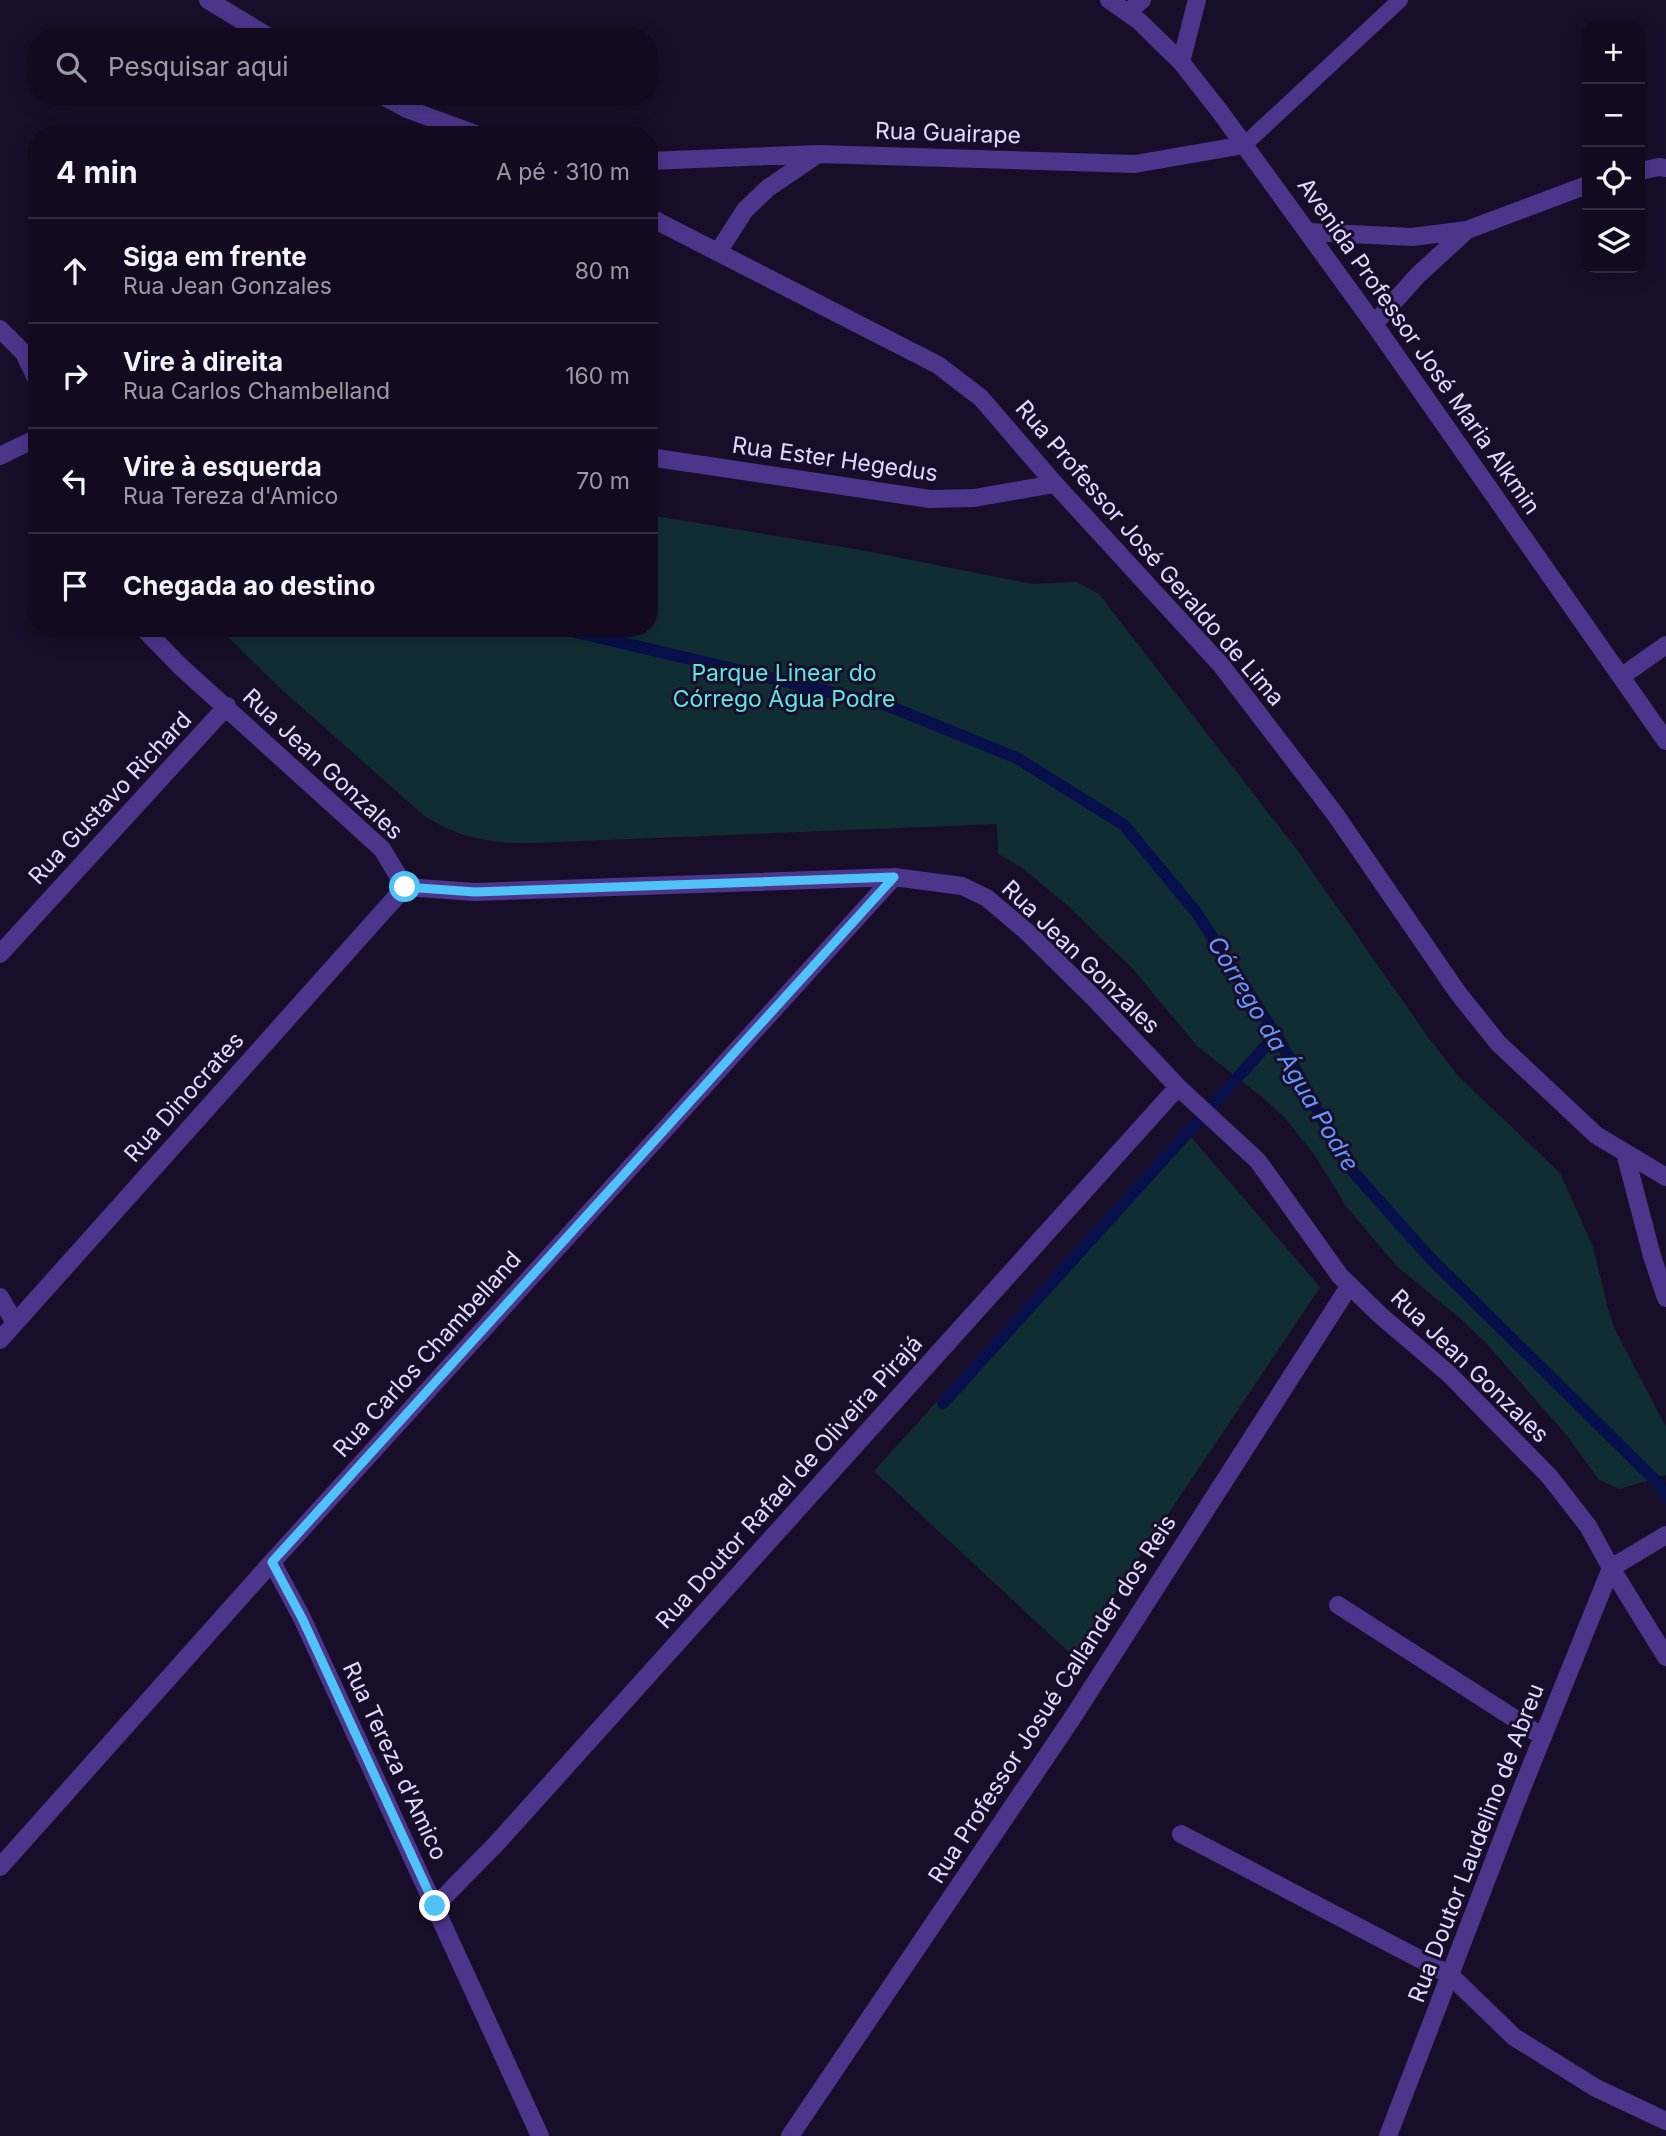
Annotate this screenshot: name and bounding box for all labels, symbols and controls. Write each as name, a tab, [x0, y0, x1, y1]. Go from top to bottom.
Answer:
map controls	[1582, 21, 1645, 273]
button: +	[1582, 21, 1645, 84]
search box	[28, 28, 658, 105]
icon: search	[52, 48, 90, 86]
text: Pesquisar aqui	[108, 51, 289, 82]
button: −	[1582, 84, 1645, 147]
street label: Rua Guairape	[875, 116, 1021, 150]
button: locate	[1582, 147, 1645, 210]
text: 4 min	[56, 154, 138, 190]
text: A pé · 310 m	[496, 158, 630, 186]
street label: Avenida Professor José Maria Alkmin	[1292, 173, 1546, 519]
button: layers	[1582, 210, 1645, 273]
text: Siga em frente	[123, 241, 307, 272]
icon: ahead	[56, 252, 94, 290]
text: 80 m	[575, 257, 630, 285]
text: Rua Jean Gonzales	[123, 272, 332, 300]
text: Vire à direita	[123, 346, 283, 377]
icon: right	[56, 357, 94, 395]
text: 160 m	[565, 362, 630, 390]
text: Rua Carlos Chambelland	[123, 377, 390, 405]
street label: Rua Professor José Geraldo de Lima	[1010, 395, 1290, 711]
street label: Rua Ester Hegedus	[730, 431, 940, 487]
text: Vire à esquerda	[123, 451, 322, 482]
icon: left	[56, 462, 94, 500]
text: 70 m	[576, 467, 630, 495]
text: Rua Tereza d'Amico	[123, 482, 338, 510]
icon: arrive	[56, 567, 94, 605]
text: Chegada ao destino	[123, 570, 375, 601]
park label: Parque Linear do Córrego Água Podre	[673, 659, 895, 713]
street label: Rua Jean Gonzales	[237, 683, 409, 845]
street label: Rua Gustavo Richard	[23, 706, 197, 890]
route start	[389, 871, 420, 902]
street label: Rua Jean Gonzales	[996, 874, 1166, 1040]
water label: Córrego da Água Podre	[1202, 930, 1366, 1177]
street label: Rua Dinocrates	[118, 1026, 250, 1168]
street label: Rua Carlos Chambelland	[327, 1245, 527, 1463]
street label: Rua Jean Gonzales	[1385, 1283, 1555, 1449]
street label: Rua Doutor Rafael de Oliveira Pirajá	[650, 1330, 928, 1634]
street label: Rua Professor Josué Callander dos Reis	[922, 1510, 1182, 1888]
street label: Rua Tereza d'Amico	[337, 1657, 453, 1865]
street label: Rua Doutor Laudelino de Abreu	[1402, 1680, 1550, 2006]
route end	[419, 1890, 450, 1921]

